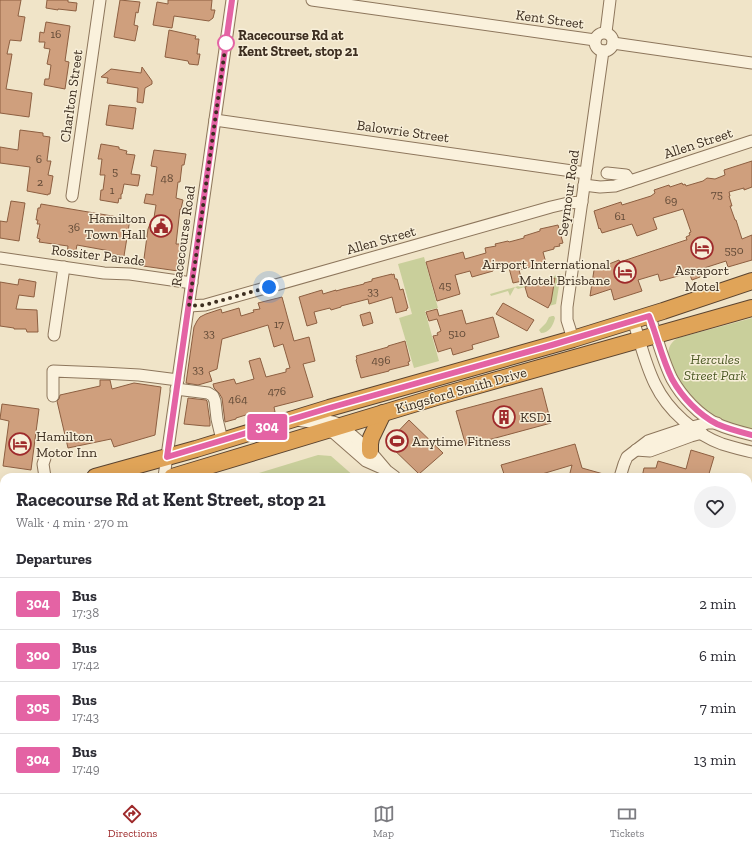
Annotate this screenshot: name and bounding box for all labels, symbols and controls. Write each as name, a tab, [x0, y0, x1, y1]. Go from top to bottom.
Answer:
street label: Kent Street	[515, 6, 586, 33]
house number: 16	[51, 27, 62, 41]
place label: Racecourse Rd at Kent Street, stop 21	[238, 27, 358, 60]
marker: Racecourse Rd at Kent Street, stop 21	[217, 34, 235, 52]
street label: Charlton Street	[57, 48, 87, 144]
street label: Balowrie Street	[356, 117, 451, 147]
street label: Allen Street	[662, 124, 735, 163]
street label: Seymour Road	[554, 149, 583, 237]
house number: 6	[36, 152, 42, 166]
house number: 5	[112, 164, 118, 178]
house number: 48	[161, 171, 173, 185]
house number: 2	[37, 175, 43, 189]
house number: 1	[110, 183, 115, 197]
street label: Racecourse Road	[168, 184, 199, 288]
house number: 75	[711, 187, 723, 201]
house number: 69	[665, 193, 677, 207]
house number: 61	[615, 209, 626, 223]
place label: Hamilton Town Hall	[85, 210, 146, 243]
public building icon: Hamilton Town Hall	[148, 213, 174, 239]
house number: 36	[68, 220, 80, 234]
street label: Allen Street	[345, 222, 418, 258]
hotel icon: Asraport Motel	[689, 235, 715, 261]
street label: Rossiter Parade	[50, 241, 146, 270]
house number: 550	[724, 243, 744, 257]
place label: Airport International Motel Brisbane	[482, 256, 610, 289]
hotel icon: Airport International Motel Brisbane	[612, 259, 638, 285]
place label: Asraport Motel	[675, 262, 730, 295]
your location	[259, 277, 279, 297]
house number: 45	[439, 278, 451, 292]
house number: 33	[367, 284, 379, 298]
house number: 17	[274, 317, 284, 331]
house number: 33	[203, 326, 215, 340]
house number: 510	[448, 326, 466, 340]
park label: Hercules Street Park	[684, 351, 746, 384]
house number: 496	[371, 353, 391, 367]
house number: 33	[192, 362, 204, 376]
street label: Kingsford Smith Drive	[394, 364, 529, 417]
house number: 476	[268, 384, 286, 398]
house number: 464	[228, 392, 248, 406]
building icon: KSD1	[491, 404, 517, 430]
place label: KSD1	[520, 409, 552, 426]
line badge: 304	[244, 414, 290, 440]
text: 304	[255, 418, 279, 435]
place label: Hamilton Motor Inn	[36, 428, 97, 461]
sports icon: Anytime Fitness	[384, 428, 410, 454]
hotel icon: Hamilton Motor Inn	[7, 431, 33, 457]
place label: Anytime Fitness	[412, 433, 511, 450]
button: heart	[694, 486, 736, 528]
text: Racecourse Rd at Kent Street, stop 21	[16, 488, 326, 511]
text: Walk · 4 min · 270 m	[16, 515, 128, 530]
text: Departures	[16, 550, 92, 568]
text: Bus	[72, 587, 97, 605]
text: 304	[26, 595, 50, 612]
text: 2 min	[699, 595, 736, 613]
text: 17:38	[72, 605, 99, 620]
text: Bus	[72, 639, 97, 657]
text: 300	[26, 647, 50, 664]
text: 6 min	[699, 647, 736, 665]
text: 17:42	[72, 657, 100, 672]
text: Bus	[72, 691, 97, 709]
text: 305	[27, 699, 49, 716]
text: 7 min	[700, 699, 736, 717]
text: 17:43	[72, 709, 99, 724]
text: Bus	[72, 743, 97, 761]
text: 304	[26, 751, 50, 768]
text: 13 min	[694, 751, 736, 769]
text: 17:49	[72, 761, 100, 776]
tab: Directions	[108, 803, 157, 840]
tab: Map	[373, 803, 395, 840]
tab: Tickets	[610, 803, 644, 840]

